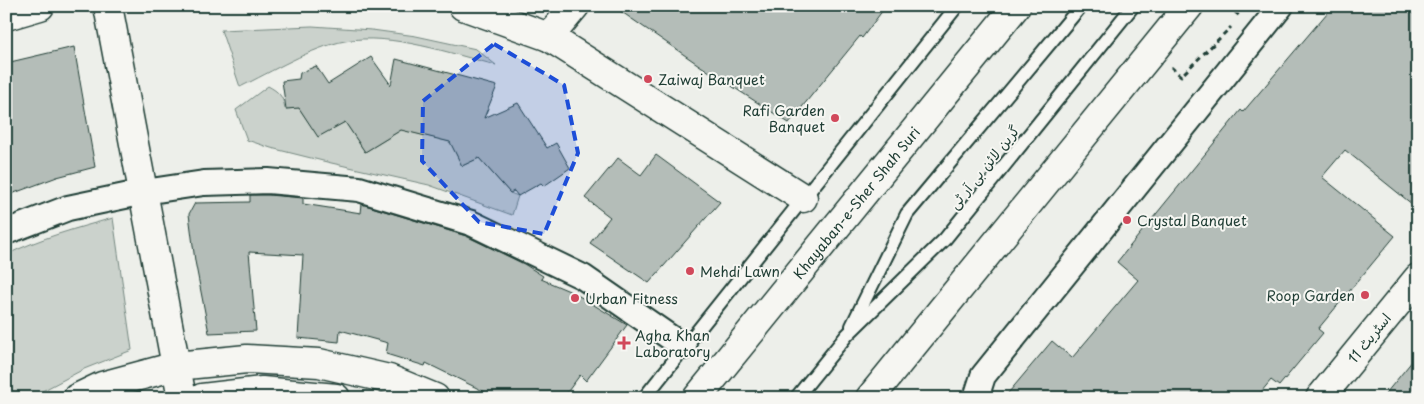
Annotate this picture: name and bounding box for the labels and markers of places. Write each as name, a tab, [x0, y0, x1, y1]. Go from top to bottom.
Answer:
place label: Zaiwaj Banquet	[658, 69, 765, 90]
marker: Zaiwaj Banquet	[642, 73, 654, 85]
place label: Rafi Garden Banquet	[742, 100, 825, 137]
marker: Rafi Garden Banquet	[829, 112, 841, 124]
place label: Crystal Banquet	[1137, 210, 1247, 231]
marker: Crystal Banquet	[1121, 214, 1133, 226]
place label: Mehdi Lawn	[700, 261, 780, 282]
marker: Mehdi Lawn	[684, 265, 696, 277]
place label: Roop Garden	[1267, 285, 1355, 306]
place label: Urban Fitness	[585, 288, 678, 309]
marker: Roop Garden	[1359, 289, 1371, 301]
marker: Urban Fitness	[569, 292, 581, 304]
place label: Agha Khan Laboratory	[635, 325, 710, 362]
marker: Agha Khan Laboratory	[617, 336, 631, 350]

